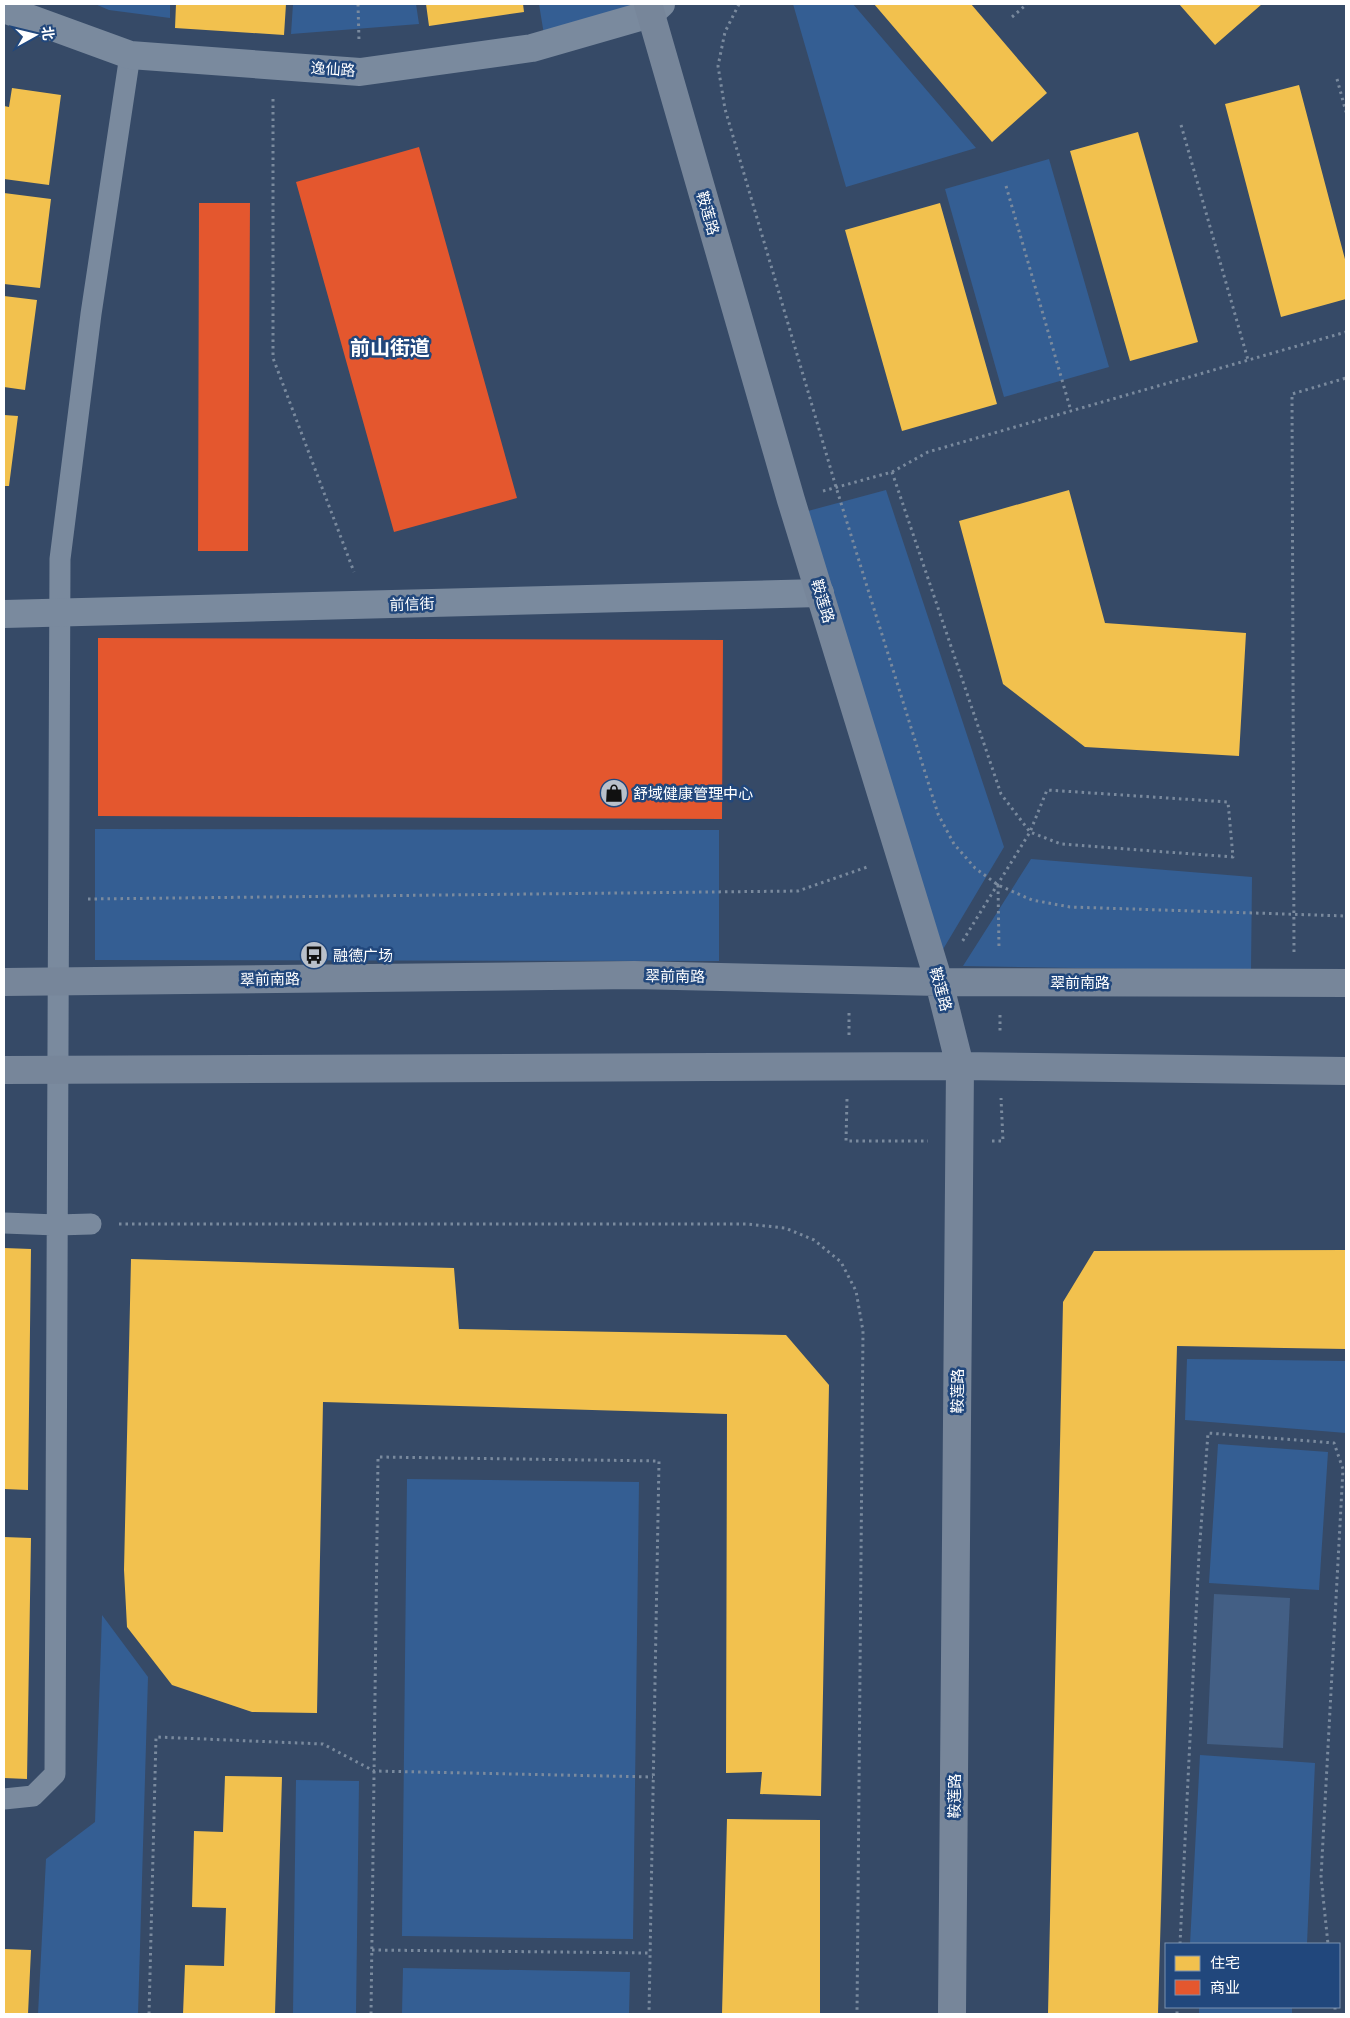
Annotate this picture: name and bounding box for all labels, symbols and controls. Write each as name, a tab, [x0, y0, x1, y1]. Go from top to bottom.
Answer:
north arrow	[10, 10, 60, 60]
text: 北	[37, 25, 60, 42]
street label: 逸仙路	[310, 56, 356, 82]
street label: 鞍莲路	[691, 188, 725, 238]
district label: 前山街道	[350, 332, 430, 363]
street label: 鞍莲路	[805, 576, 841, 626]
street label: 前信街	[389, 592, 435, 616]
shop icon: 舒域健康管理中心	[599, 778, 629, 808]
place label: 舒域健康管理中心	[633, 782, 753, 805]
bus stop icon: 融德广场	[299, 940, 329, 970]
place label: 融德广场	[333, 944, 393, 967]
street label: 翠前南路	[645, 964, 705, 988]
street label: 鞍莲路	[924, 964, 958, 1014]
street label: 翠前南路	[240, 967, 300, 991]
street label: 翠前南路	[1050, 971, 1110, 994]
street label: 鞍莲路	[946, 1368, 969, 1414]
street label: 鞍莲路	[943, 1773, 966, 1819]
legend	[1165, 1943, 1340, 2008]
text: 住宅	[1210, 1951, 1240, 1974]
text: 商业	[1210, 1976, 1240, 1999]

